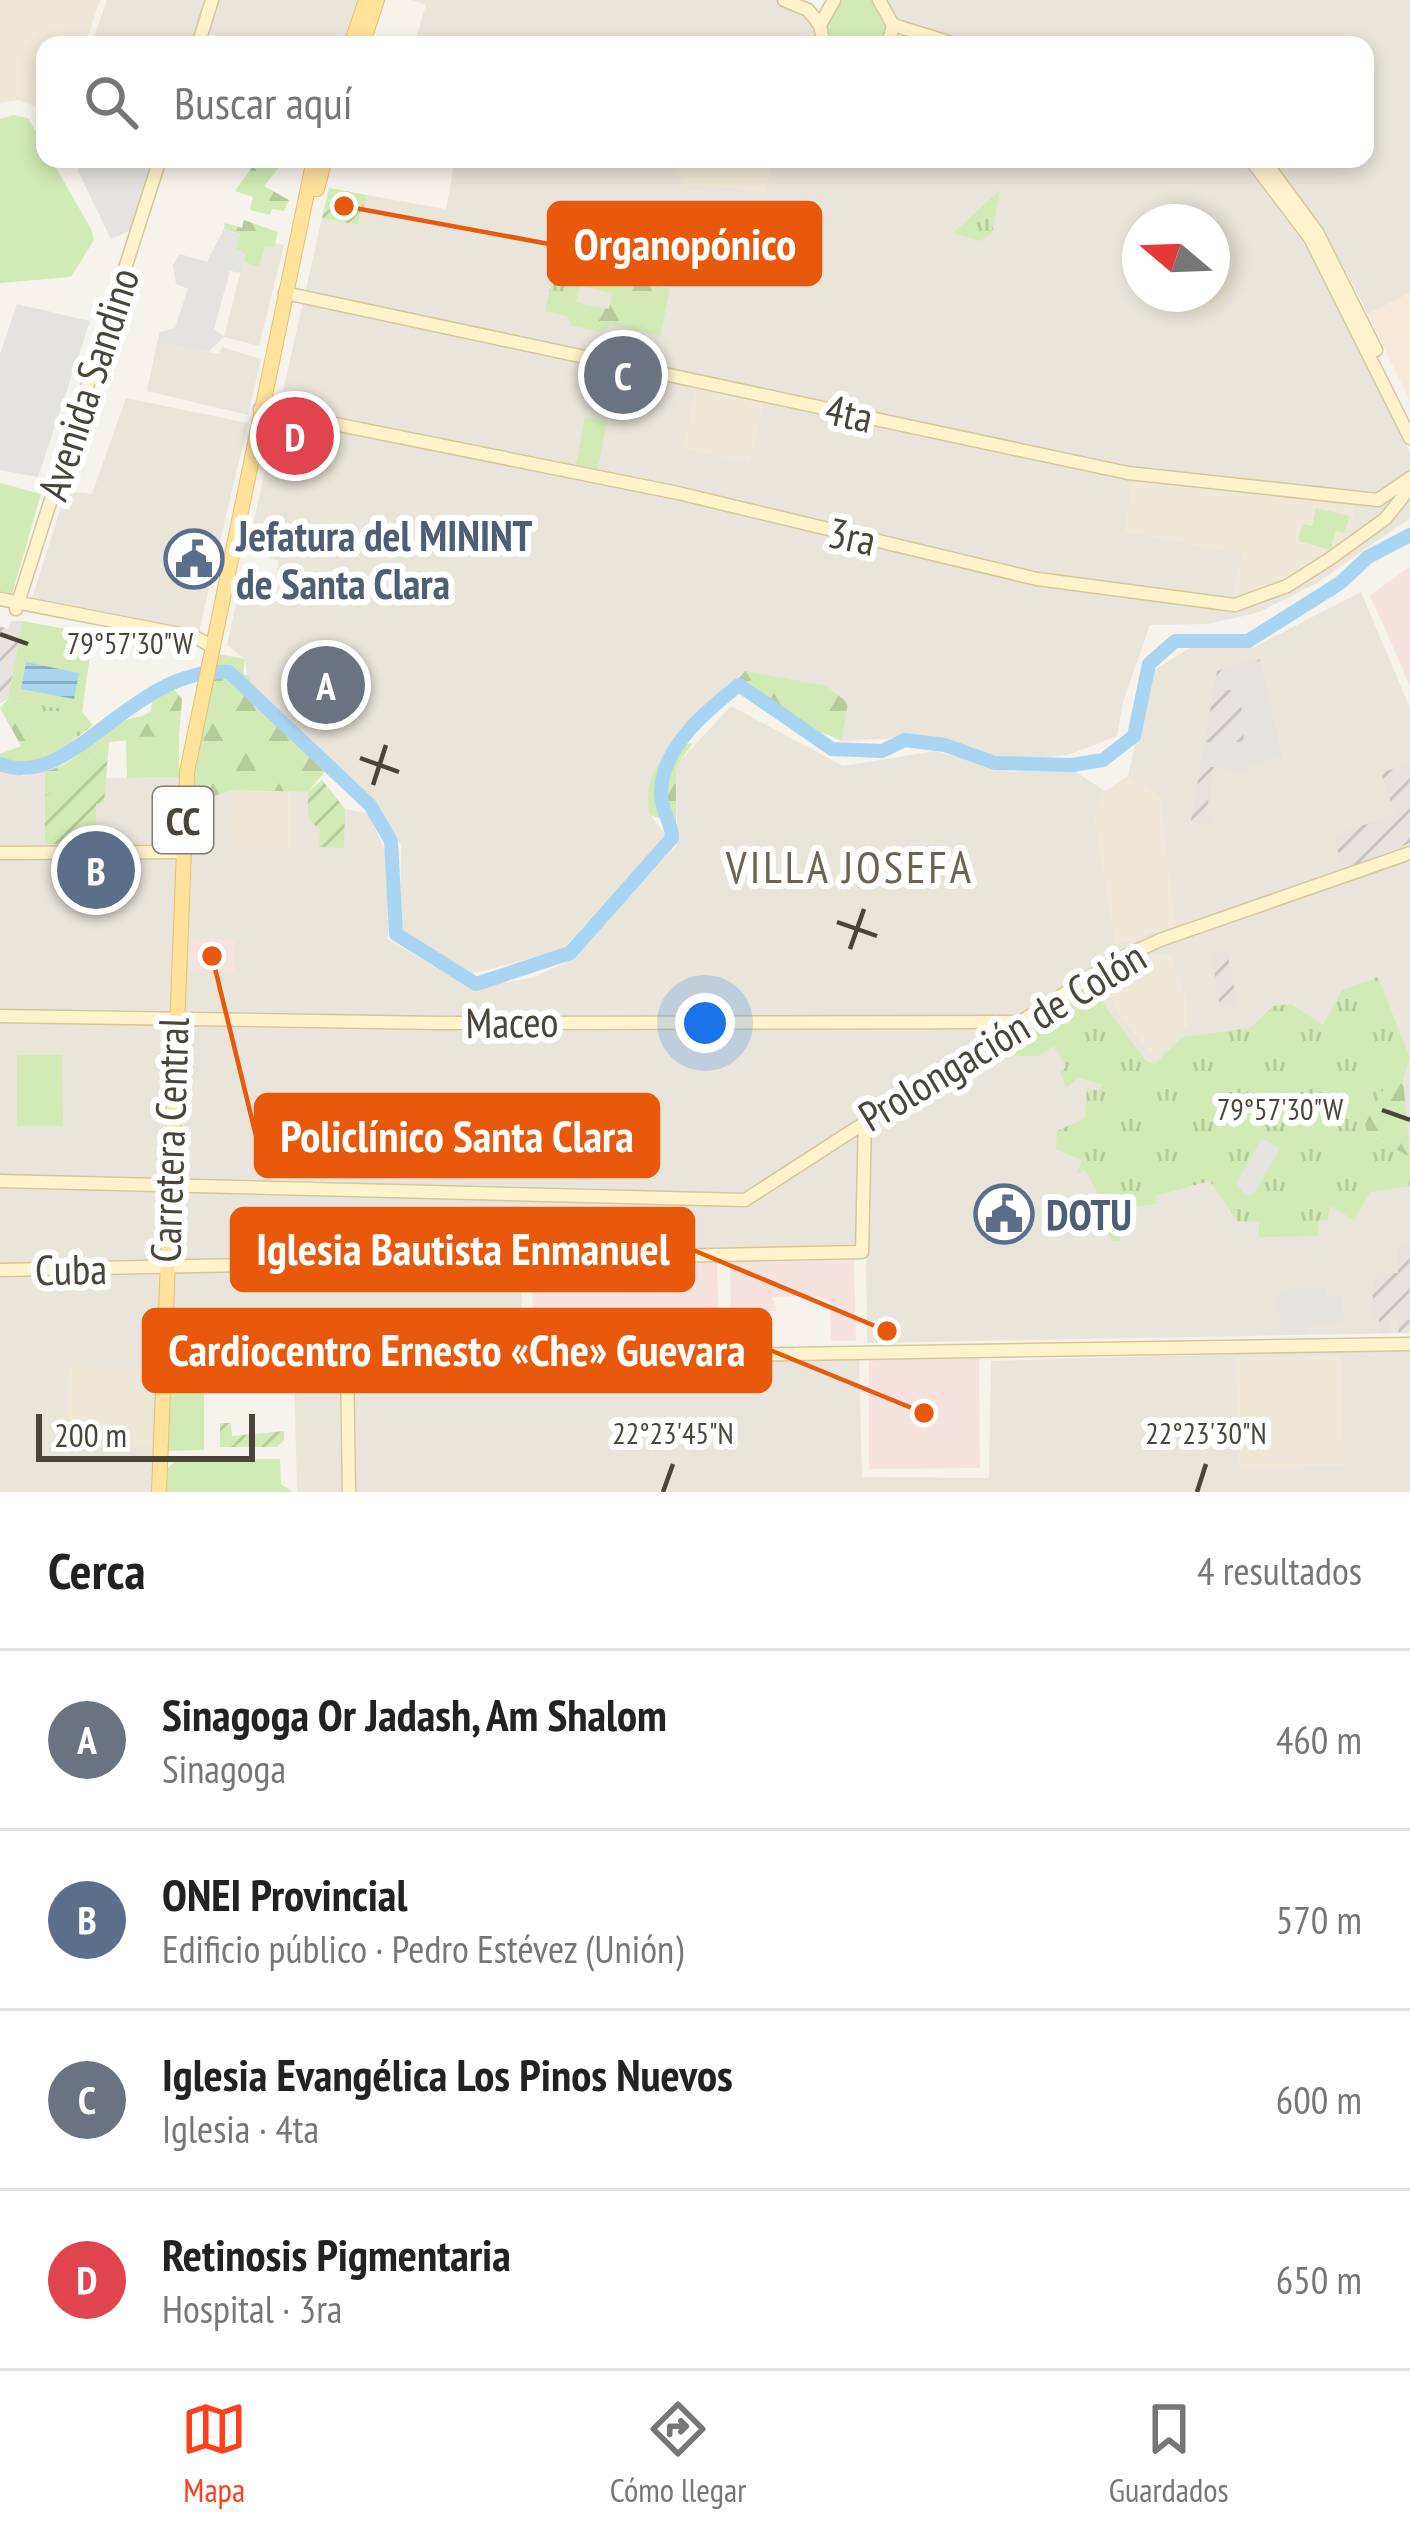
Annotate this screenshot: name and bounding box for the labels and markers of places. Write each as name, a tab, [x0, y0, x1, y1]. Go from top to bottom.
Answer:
callout: Organopónico	[549, 203, 820, 284]
pin: C	[584, 330, 662, 420]
pin: D	[256, 391, 334, 481]
place label: Jefatura del MININT de Santa Clara	[235, 508, 533, 611]
public building icon: Jefatura del MININT de Santa Clara	[163, 528, 225, 590]
pin: A	[287, 640, 365, 730]
pin: B	[57, 825, 135, 915]
callout: Policlínico Santa Clara	[256, 1095, 658, 1176]
public building icon: DOTU	[973, 1183, 1035, 1245]
place label: DOTU	[1046, 1187, 1132, 1242]
callout: Iglesia Bautista Enmanuel	[232, 1209, 693, 1290]
callout: Cardiocentro Ernesto «Che» Guevara	[144, 1310, 770, 1391]

